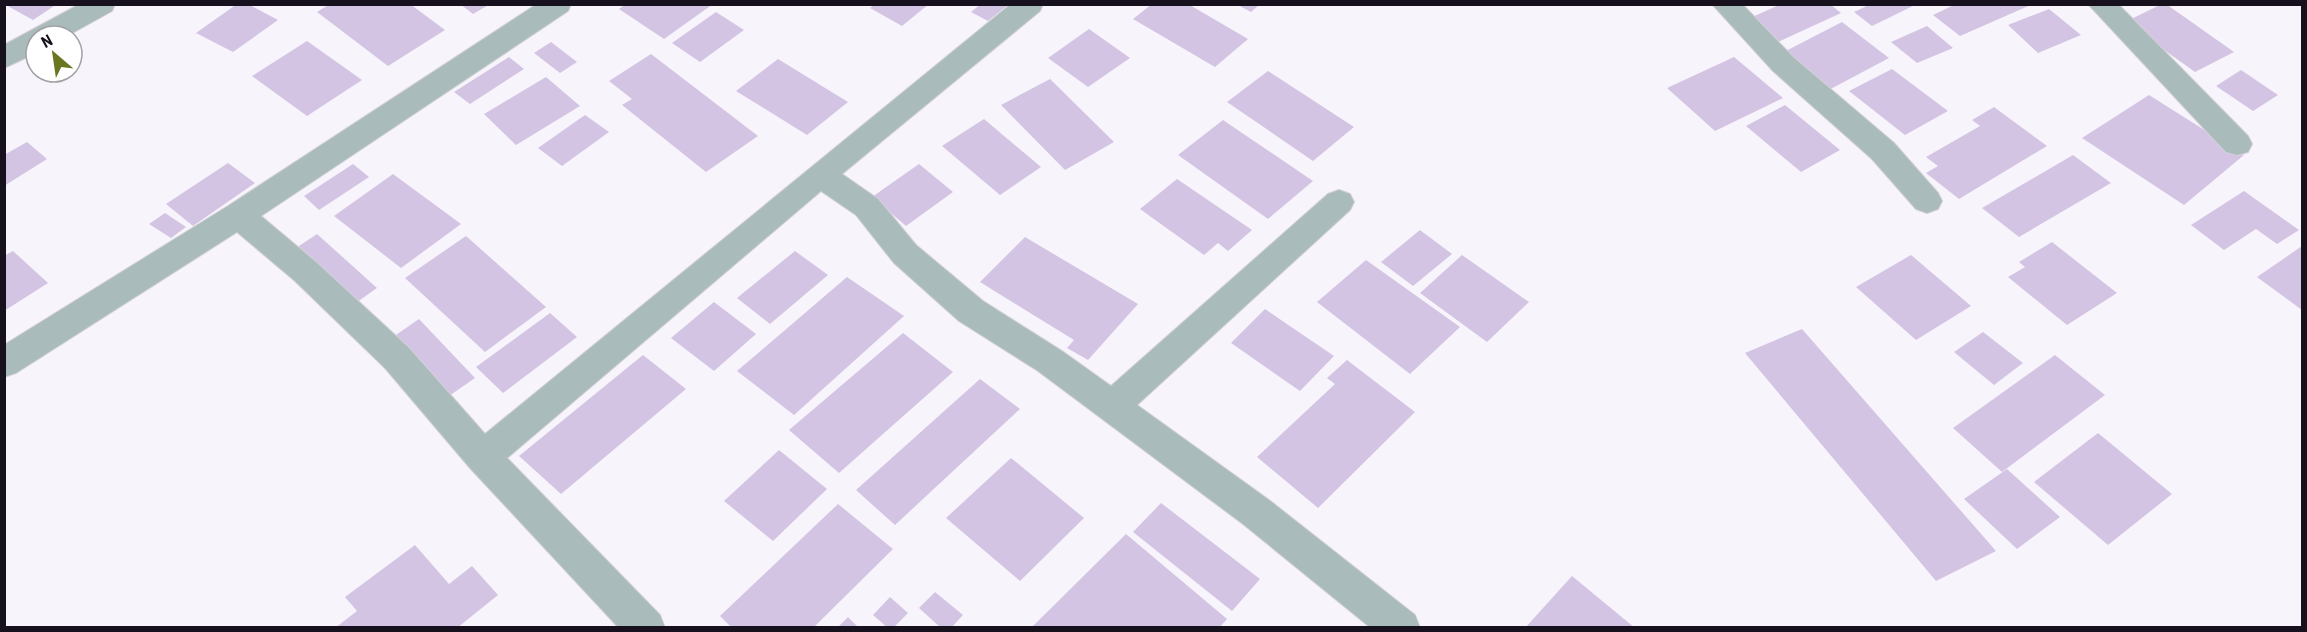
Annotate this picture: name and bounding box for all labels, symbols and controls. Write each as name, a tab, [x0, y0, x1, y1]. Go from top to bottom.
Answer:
north arrow	[24, 24, 84, 84]
text: N	[38, 31, 56, 52]

